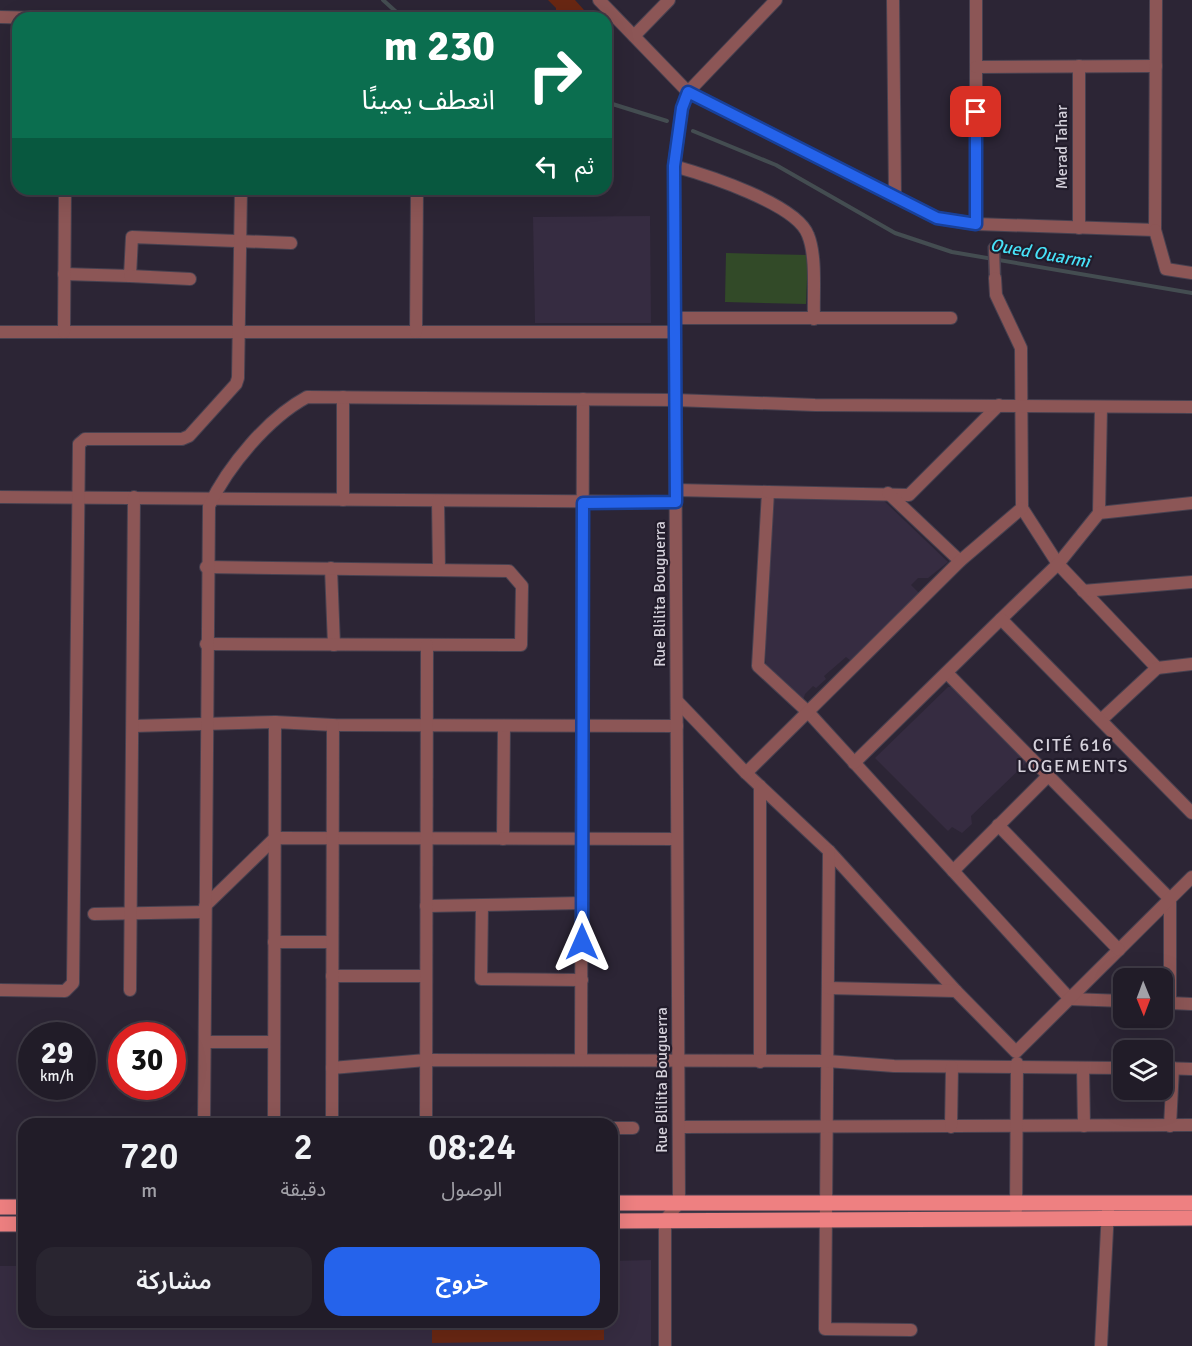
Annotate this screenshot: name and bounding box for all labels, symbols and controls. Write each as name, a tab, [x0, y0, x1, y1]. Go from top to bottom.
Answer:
text: 230 m	[384, 21, 495, 72]
icon: right	[516, 36, 594, 114]
text: انعطف يمينًا	[362, 84, 495, 117]
pin	[950, 86, 1001, 137]
icon: arrive	[959, 95, 992, 128]
street label: Merad Tahar	[1052, 105, 1072, 189]
icon: left	[530, 150, 563, 183]
text: ثم	[575, 153, 594, 180]
water label: Oued Ouarmi	[988, 233, 1094, 273]
street label: Rue Blilita Bouguerra	[650, 521, 670, 667]
district label: CITÉ 616 LOGEMENTS	[1017, 734, 1129, 777]
position arrow	[550, 910, 614, 974]
north arrow	[1113, 968, 1173, 1028]
map controls	[1113, 968, 1173, 1100]
street label: Rue Blilita Bouguerra	[652, 1007, 672, 1153]
speed limit sign: 30	[108, 1022, 186, 1100]
text: 29	[41, 1035, 73, 1072]
button: layers	[1113, 1040, 1173, 1100]
text: km/h	[40, 1067, 74, 1085]
text: 2	[293, 1125, 313, 1170]
text: 08:24	[428, 1125, 516, 1170]
text: 720	[120, 1134, 178, 1179]
text: دقيقة	[280, 1177, 326, 1202]
text: الوصول	[442, 1177, 502, 1202]
text: m	[141, 1178, 157, 1203]
button: مشاركة	[36, 1247, 312, 1316]
button: خروج	[324, 1247, 600, 1316]

